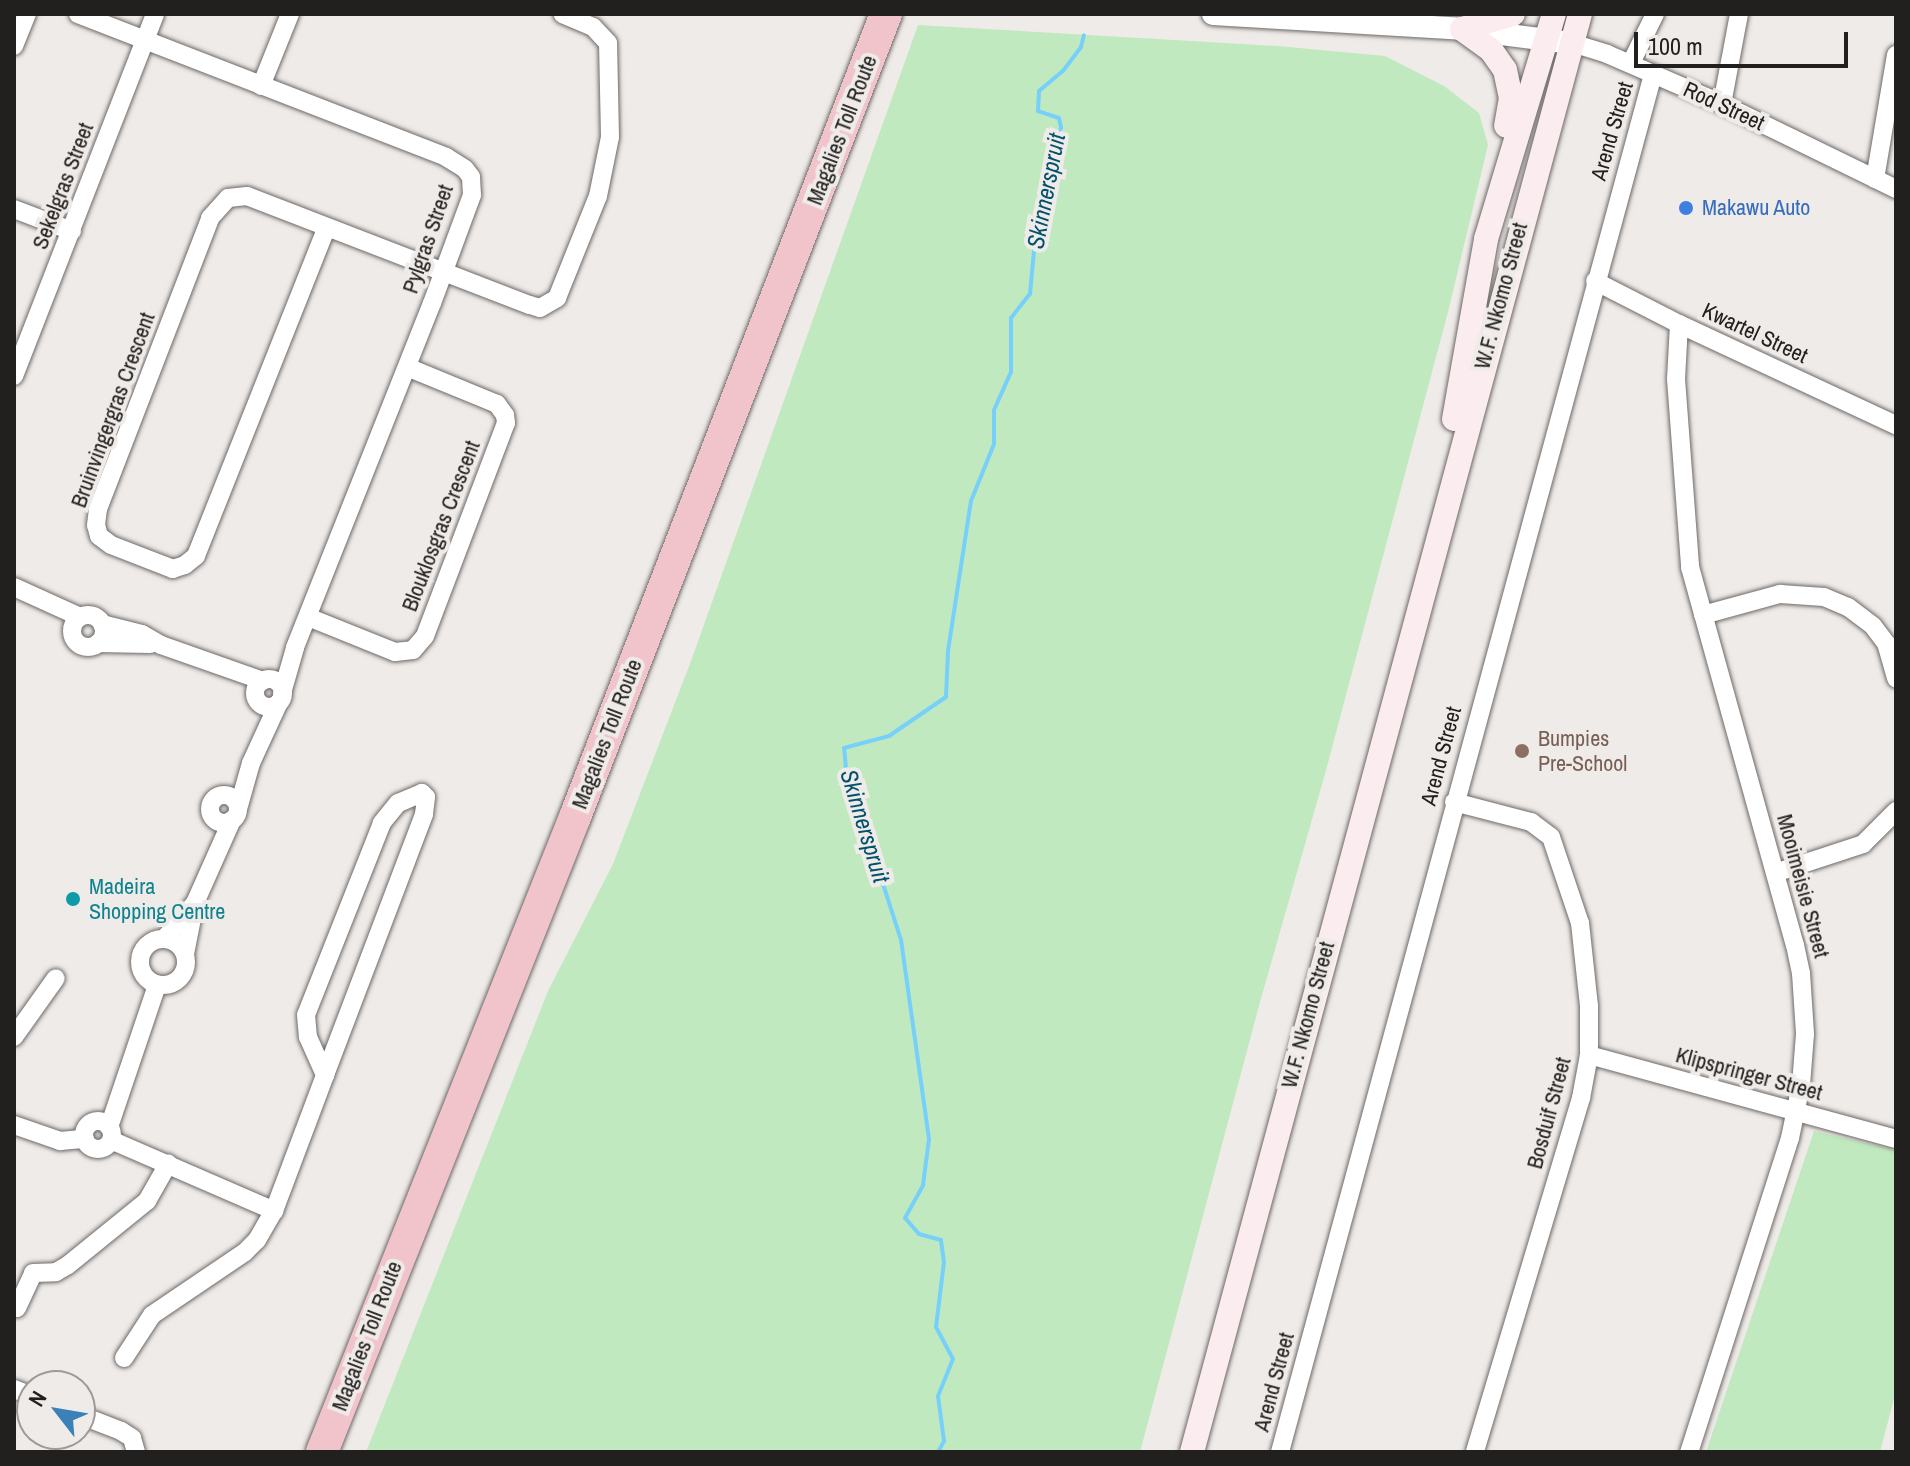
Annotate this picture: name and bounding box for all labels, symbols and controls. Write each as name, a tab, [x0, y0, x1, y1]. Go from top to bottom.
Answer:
scale bar	[1638, 16, 1852, 66]
text: 100 m	[1648, 30, 1703, 62]
street label: Magalies Toll Route	[801, 51, 883, 209]
street label: Rod Street	[1679, 76, 1769, 136]
street label: Arend Street	[1585, 79, 1639, 183]
street label: Sekelgras Street	[27, 119, 99, 253]
water label: Skinnerspruit	[1021, 131, 1071, 251]
street label: Pylgras Street	[397, 181, 459, 297]
place label: Makawu Auto	[1702, 195, 1811, 221]
marker: Makawu Auto	[1677, 199, 1695, 217]
street label: W.F. Nkomo Street	[1469, 220, 1533, 372]
street label: Kwartel Street	[1698, 297, 1812, 369]
street label: Bruinvingergras Crescent	[65, 309, 161, 511]
street label: Blouklosgras Crescent	[396, 437, 486, 615]
street label: Magalies Toll Route	[566, 655, 648, 813]
street label: Arend Street	[1415, 704, 1467, 808]
place label: Bumpies Pre-School	[1538, 725, 1627, 776]
marker: Bumpies Pre-School	[1513, 742, 1531, 760]
water label: Skinnerspruit	[834, 766, 896, 886]
street label: Mooimeisie Street	[1771, 811, 1835, 961]
place label: Madeira Shopping Centre	[89, 873, 225, 924]
marker: Madeira Shopping Centre	[64, 890, 82, 908]
street label: W.F. Nkomo Street	[1276, 939, 1340, 1091]
street label: Klipspringer Street	[1673, 1042, 1825, 1106]
street label: Bosduif Street	[1521, 1054, 1577, 1172]
street label: Magalies Toll Route	[326, 1257, 408, 1415]
street label: Arend Street	[1248, 1330, 1300, 1434]
north arrow	[16, 1370, 96, 1450]
text: N	[21, 1385, 53, 1412]

